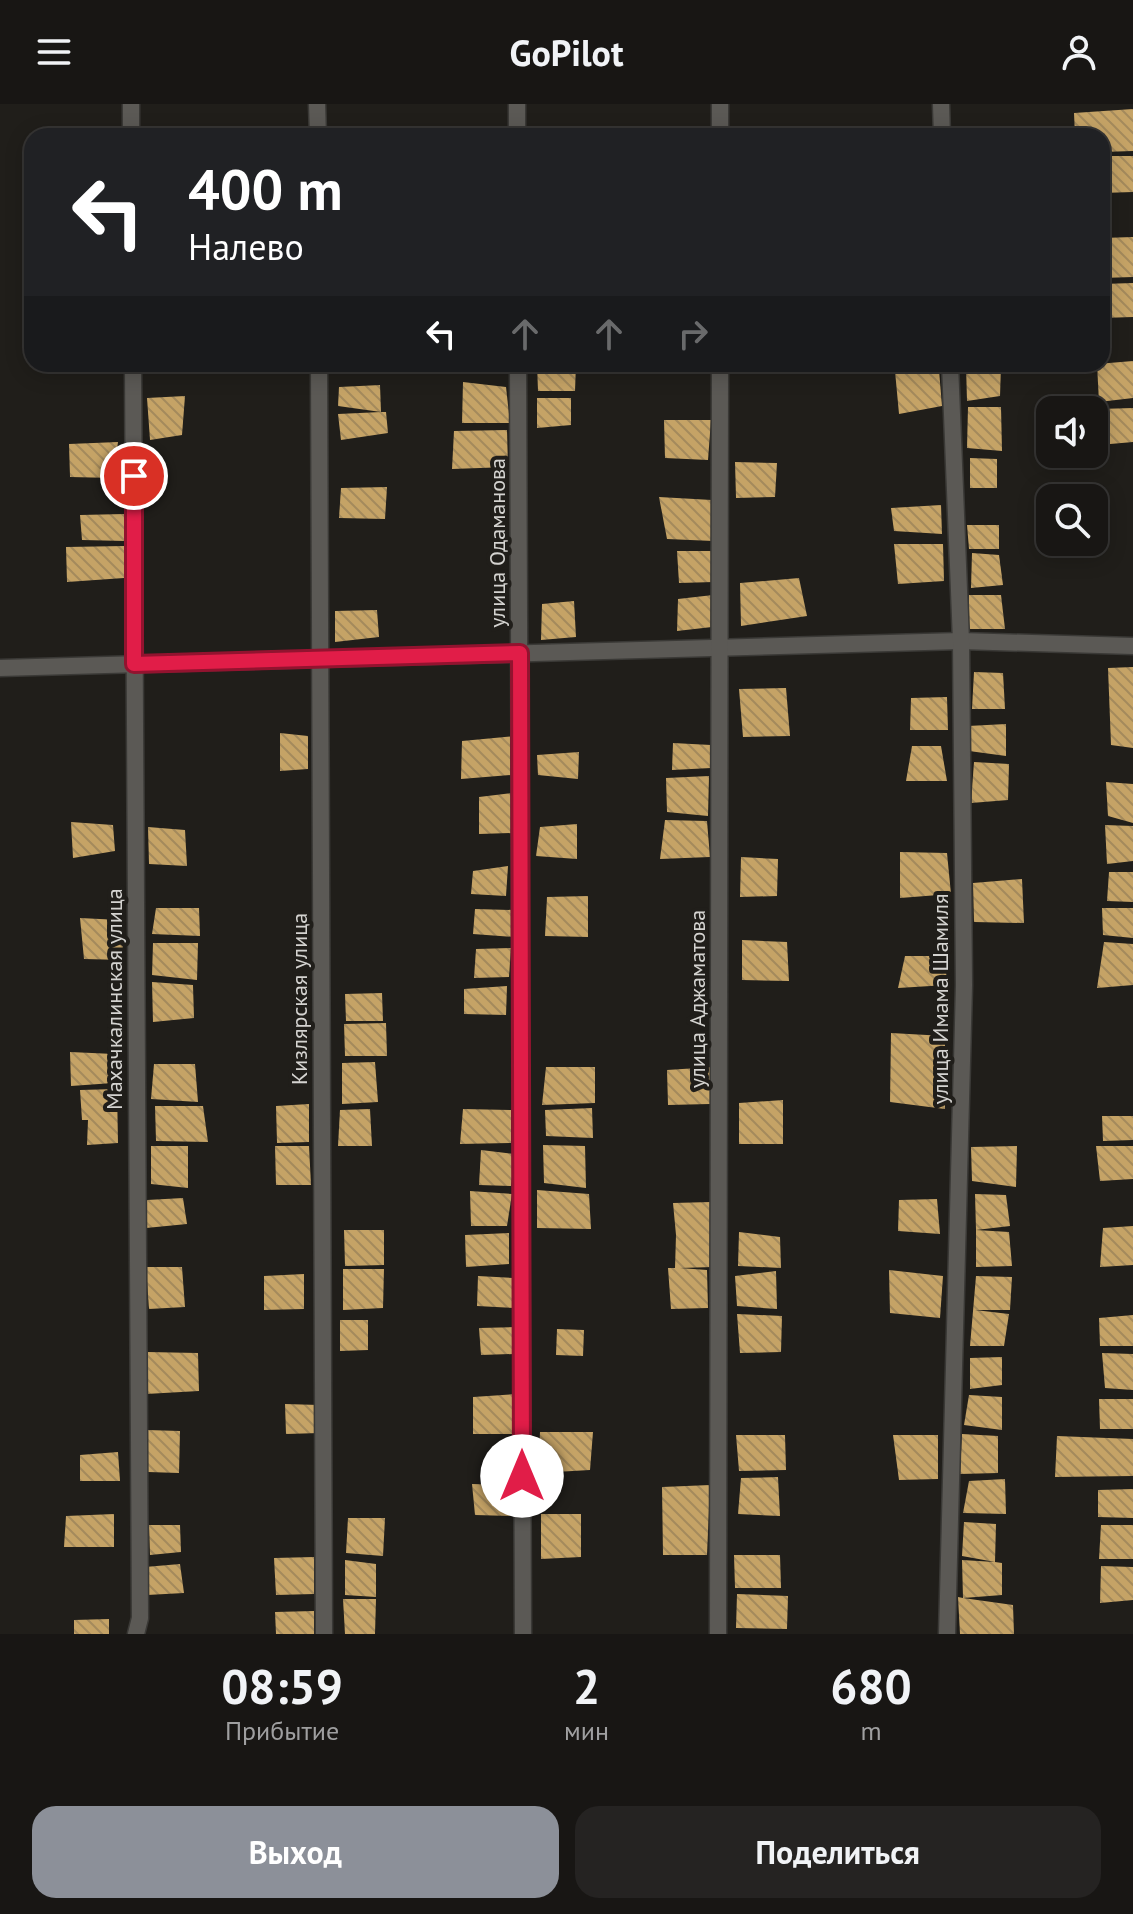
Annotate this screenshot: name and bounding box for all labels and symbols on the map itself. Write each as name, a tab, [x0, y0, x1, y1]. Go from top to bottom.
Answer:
pin	[100, 442, 168, 510]
street label: улица Одаманова	[483, 458, 511, 628]
street label: Махачкалинская улица	[100, 888, 128, 1110]
street label: улица Имама Шамиля	[926, 894, 954, 1104]
street label: улица Аджаматова	[683, 910, 711, 1088]
street label: Кизлярская улица	[285, 913, 313, 1085]
position arrow	[480, 1434, 564, 1518]

